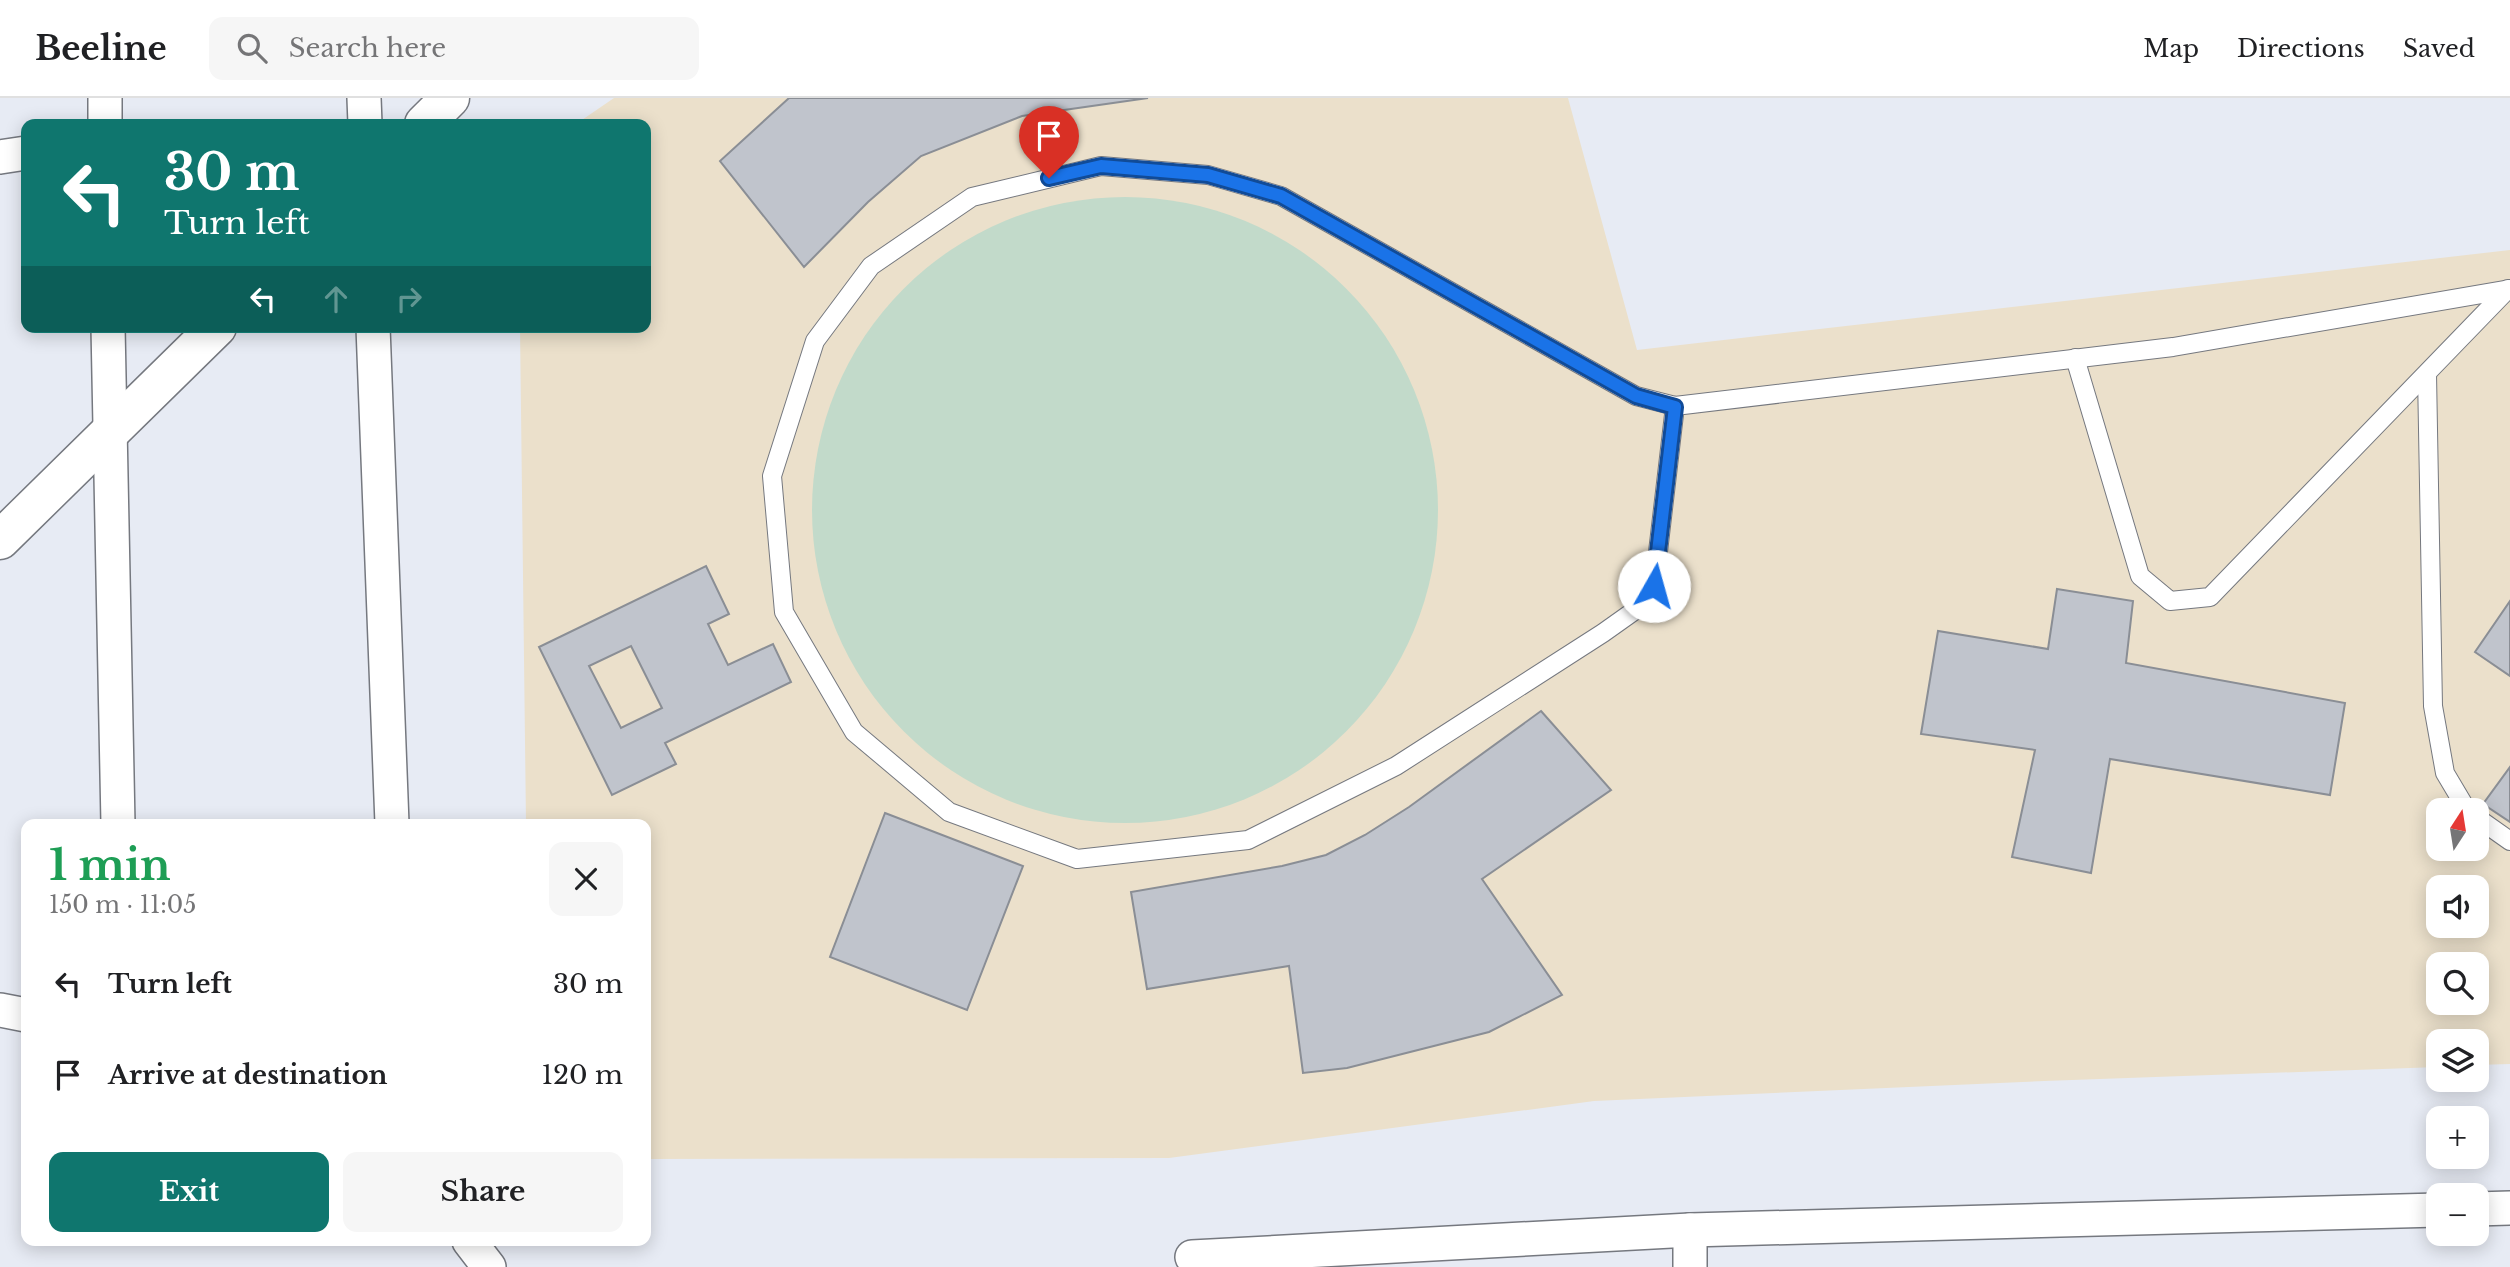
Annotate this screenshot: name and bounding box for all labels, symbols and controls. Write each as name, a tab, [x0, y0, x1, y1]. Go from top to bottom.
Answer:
search box	[209, 17, 699, 80]
text: Beeline	[35, 28, 167, 69]
icon: search	[233, 29, 271, 67]
text: Search here	[289, 32, 446, 64]
text: Map	[2143, 34, 2199, 63]
text: Directions	[2237, 34, 2365, 63]
text: Saved	[2403, 34, 2475, 63]
pin	[1019, 106, 1079, 178]
icon: arrive	[1030, 117, 1068, 155]
text: 30 m	[164, 142, 299, 203]
icon: left	[49, 147, 140, 238]
text: Turn left	[164, 203, 310, 243]
icon: left	[244, 280, 282, 318]
icon: ahead	[317, 280, 355, 318]
icon: right	[390, 280, 428, 318]
position arrow	[1617, 549, 1691, 623]
north arrow	[2426, 798, 2488, 861]
map controls	[2426, 798, 2489, 1246]
text: 1 min	[49, 839, 171, 891]
button: close	[549, 842, 623, 916]
button: sound	[2426, 875, 2489, 938]
text: 150 m · 11:05	[49, 891, 196, 919]
button: search	[2426, 952, 2489, 1015]
icon: left	[49, 965, 87, 1003]
text: Turn left	[108, 968, 232, 1000]
text: 30 m	[553, 968, 623, 1000]
button: layers	[2426, 1029, 2489, 1092]
icon: arrive	[49, 1056, 87, 1094]
text: Arrive at destination	[108, 1059, 388, 1091]
text: 120 m	[541, 1059, 623, 1091]
button: +	[2426, 1106, 2489, 1169]
button: Exit	[49, 1152, 329, 1232]
button: Share	[343, 1152, 623, 1232]
button: −	[2426, 1183, 2489, 1246]

